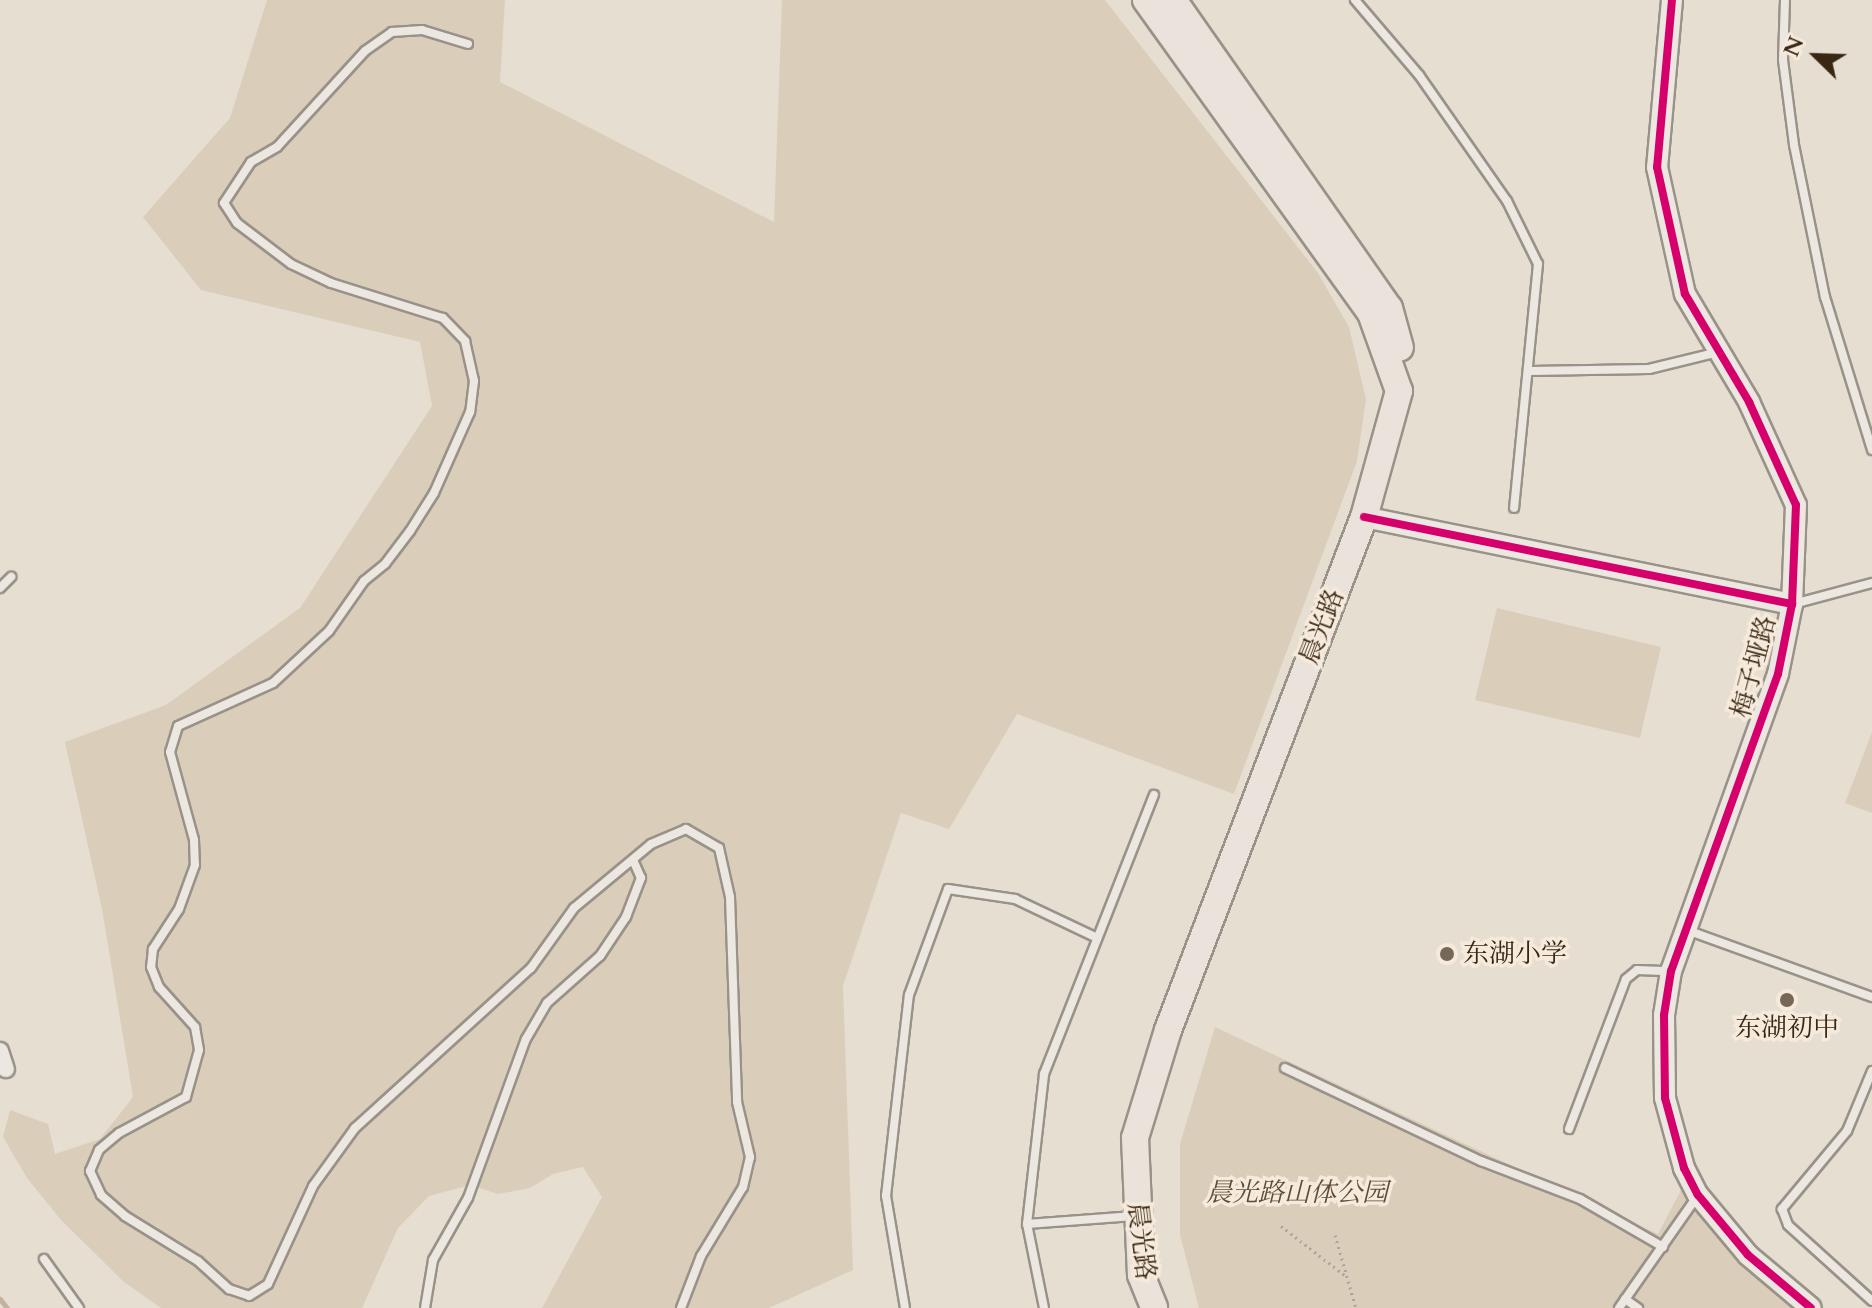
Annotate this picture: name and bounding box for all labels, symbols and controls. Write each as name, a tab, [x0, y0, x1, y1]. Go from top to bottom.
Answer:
north arrow	[1776, 16, 1856, 96]
text: N	[1776, 32, 1811, 61]
street label: 晨光路	[1293, 585, 1351, 669]
street label: 梅子垭路	[1725, 613, 1783, 721]
place label: 东湖小学	[1463, 938, 1567, 970]
marker: 东湖小学	[1438, 945, 1456, 963]
marker: 东湖初中	[1778, 991, 1796, 1009]
place label: 东湖初中	[1735, 1012, 1839, 1044]
park label: 晨光路山体公园	[1206, 1177, 1388, 1209]
street label: 晨光路	[1121, 1200, 1161, 1282]

